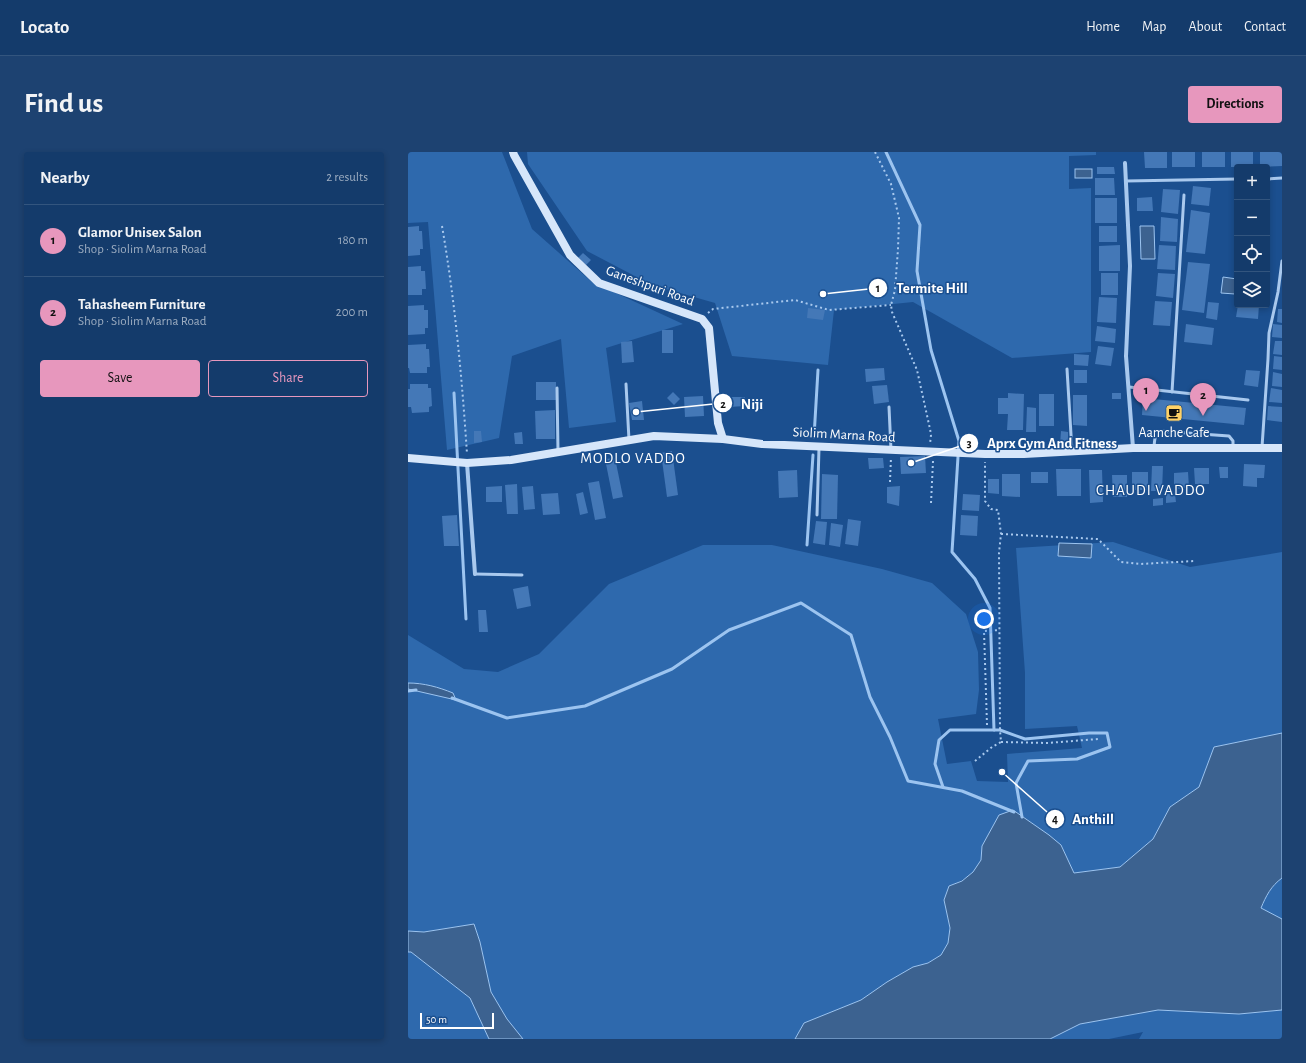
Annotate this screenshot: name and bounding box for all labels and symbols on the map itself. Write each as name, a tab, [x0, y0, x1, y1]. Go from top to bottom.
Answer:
street label: Ganeshpuri Road	[604, 264, 696, 308]
callout: Termite Hill	[868, 274, 975, 301]
text: Termite Hill	[896, 281, 968, 296]
text: 1	[876, 282, 880, 294]
pin: 1	[1133, 378, 1159, 411]
pin: 2	[1190, 383, 1216, 416]
callout: Niji	[713, 390, 771, 417]
text: Niji	[741, 397, 763, 412]
text: 2	[720, 398, 726, 410]
cafe icon: Aamche Cafe	[1164, 403, 1184, 423]
street label: Siolim Marna Road	[792, 425, 896, 445]
place label: Aamche Cafe	[1138, 426, 1210, 440]
callout: Aprx Gym And Fitness	[959, 429, 1125, 456]
text: Aprx Gym And Fitness	[987, 436, 1117, 451]
text: 3	[966, 437, 972, 449]
district label: MODLO VADDO	[580, 451, 686, 466]
district label: CHAUDI VADDO	[1096, 483, 1206, 498]
your location	[974, 609, 994, 629]
callout: Anthill	[1045, 805, 1122, 832]
text: Anthill	[1072, 812, 1114, 827]
text: 4	[1052, 813, 1058, 825]
scale bar	[420, 1011, 494, 1030]

